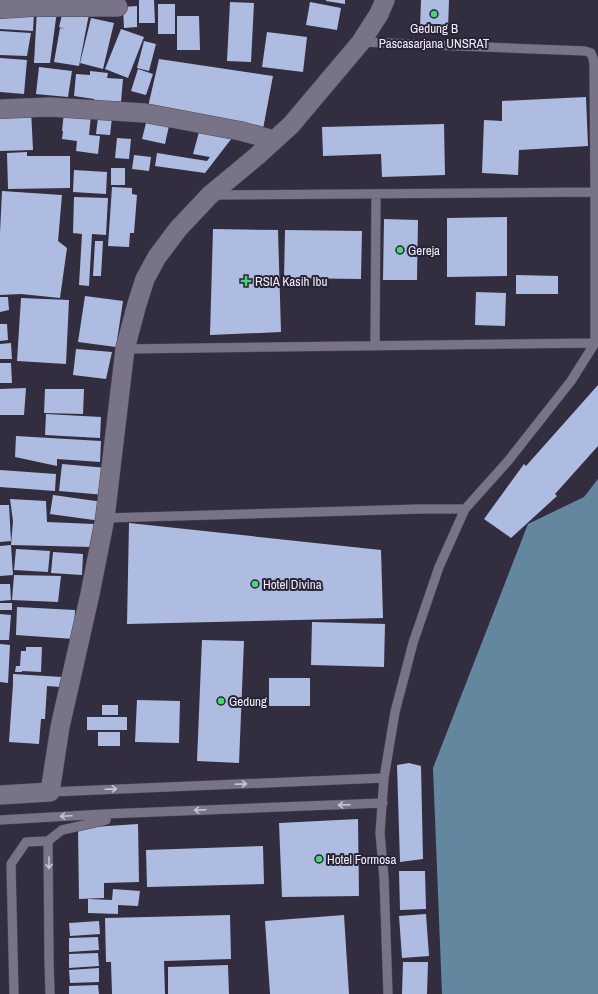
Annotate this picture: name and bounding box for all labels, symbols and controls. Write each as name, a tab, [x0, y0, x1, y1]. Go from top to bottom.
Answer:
marker: Gedung B Pascasarjana UNSRAT	[429, 9, 439, 19]
place label: Gedung B Pascasarjana UNSRAT	[379, 20, 490, 52]
place label: Gereja	[408, 242, 440, 259]
marker: Gereja	[395, 245, 405, 255]
place label: RSIA Kasih Ibu	[255, 273, 327, 290]
marker: RSIA Kasih Ibu	[240, 275, 252, 287]
place label: Hotel Divina	[263, 576, 322, 593]
marker: Hotel Divina	[250, 579, 260, 589]
place label: Gedung	[229, 693, 267, 710]
marker: Gedung	[216, 696, 226, 706]
one-way arrow	[234, 780, 247, 787]
one-way arrow	[104, 785, 117, 793]
one-way arrow	[338, 801, 351, 809]
one-way arrow	[194, 806, 207, 814]
one-way arrow	[60, 812, 73, 819]
place label: Hotel Formosa	[327, 851, 396, 868]
marker: Hotel Formosa	[314, 854, 324, 864]
one-way arrow	[45, 856, 53, 869]

